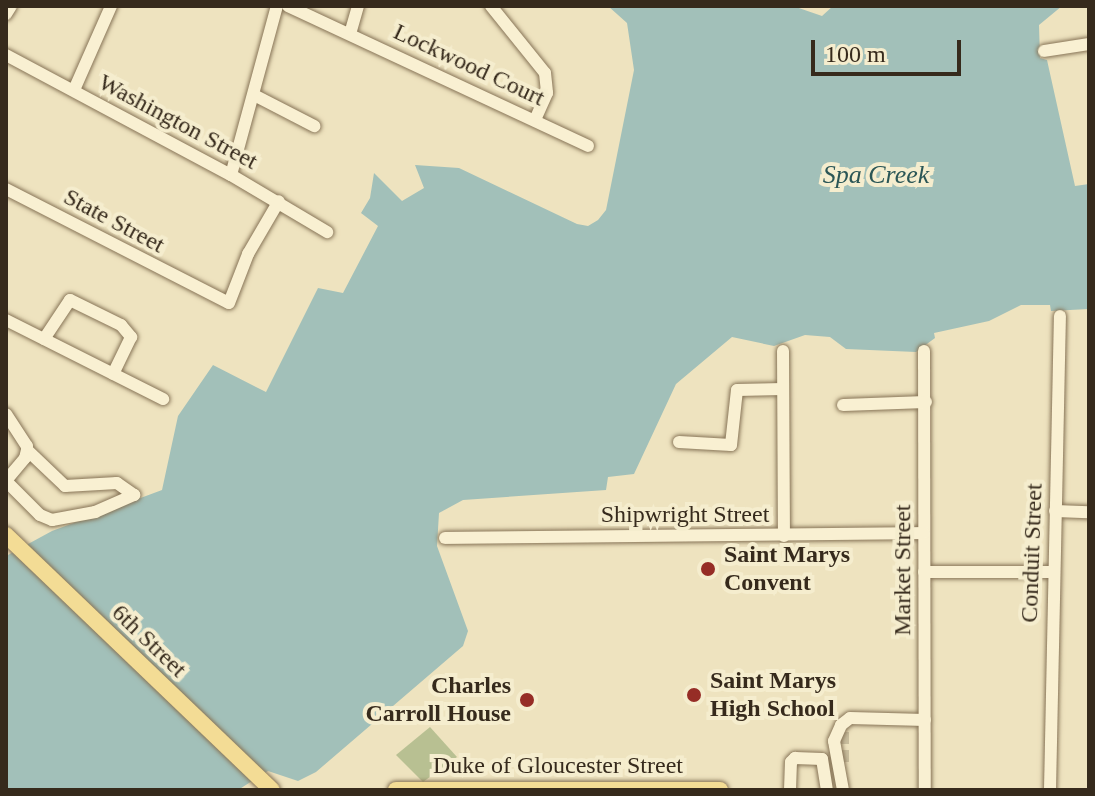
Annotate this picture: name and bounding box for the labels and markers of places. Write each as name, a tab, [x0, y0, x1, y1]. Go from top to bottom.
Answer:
place label: Saint Marys Convent	[724, 541, 850, 597]
marker: Saint Marys Convent	[699, 560, 717, 578]
place label: Saint Marys High School	[710, 667, 836, 723]
place label: Charles Carroll House	[365, 672, 511, 728]
marker: Saint Marys High School	[685, 686, 703, 704]
marker: Charles Carroll House	[518, 691, 536, 709]

